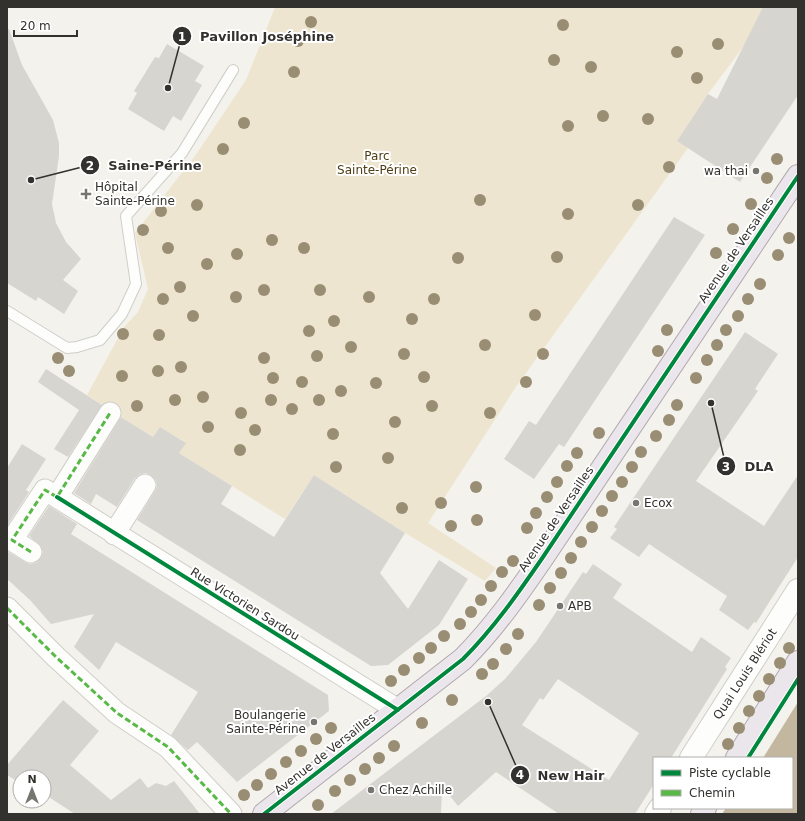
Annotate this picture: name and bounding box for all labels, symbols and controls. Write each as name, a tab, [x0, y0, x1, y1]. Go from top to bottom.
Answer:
scale bar	[14, 12, 77, 38]
text: 20 m	[20, 19, 51, 33]
callout: Pavillon Joséphine	[172, 24, 342, 49]
text: Pavillon Joséphine	[200, 29, 334, 44]
text: 1	[178, 30, 186, 44]
park label: Parc Sainte-Périne	[337, 149, 417, 177]
callout: Saine-Périne	[80, 153, 209, 178]
text: Saine-Périne	[108, 158, 202, 173]
text: 2	[86, 159, 94, 173]
place label: wa thai	[704, 164, 748, 178]
marker: wa thai	[751, 166, 761, 176]
place label: Hôpital Sainte-Périne	[95, 180, 175, 208]
marker: Hôpital Sainte-Périne	[80, 188, 92, 200]
street label: Avenue de Versailles	[696, 195, 776, 305]
callout: DLA	[716, 454, 781, 479]
text: DLA	[744, 459, 774, 474]
text: 3	[722, 460, 730, 474]
street label: Avenue de Versailles	[516, 464, 596, 574]
place label: Ecox	[644, 496, 672, 510]
marker: Ecox	[631, 498, 641, 508]
street label: Rue Victorien Sardou	[188, 565, 302, 643]
place label: APB	[568, 599, 592, 613]
marker: APB	[555, 601, 565, 611]
street label: Quai Louis Blériot	[710, 626, 780, 722]
place label: Boulangerie Sainte-Périne	[226, 708, 306, 736]
street label: Avenue de Versailles	[272, 710, 378, 798]
marker: Boulangerie Sainte-Périne	[309, 717, 319, 727]
legend	[653, 757, 793, 809]
callout: New Hair	[510, 763, 613, 788]
text: Piste cyclable	[689, 766, 771, 780]
text: 4	[516, 768, 524, 782]
text: New Hair	[538, 768, 605, 783]
north arrow	[12, 769, 52, 809]
text: N	[27, 773, 37, 786]
place label: Chez Achille	[379, 783, 452, 797]
marker: Chez Achille	[366, 785, 376, 795]
text: Chemin	[689, 786, 735, 800]

